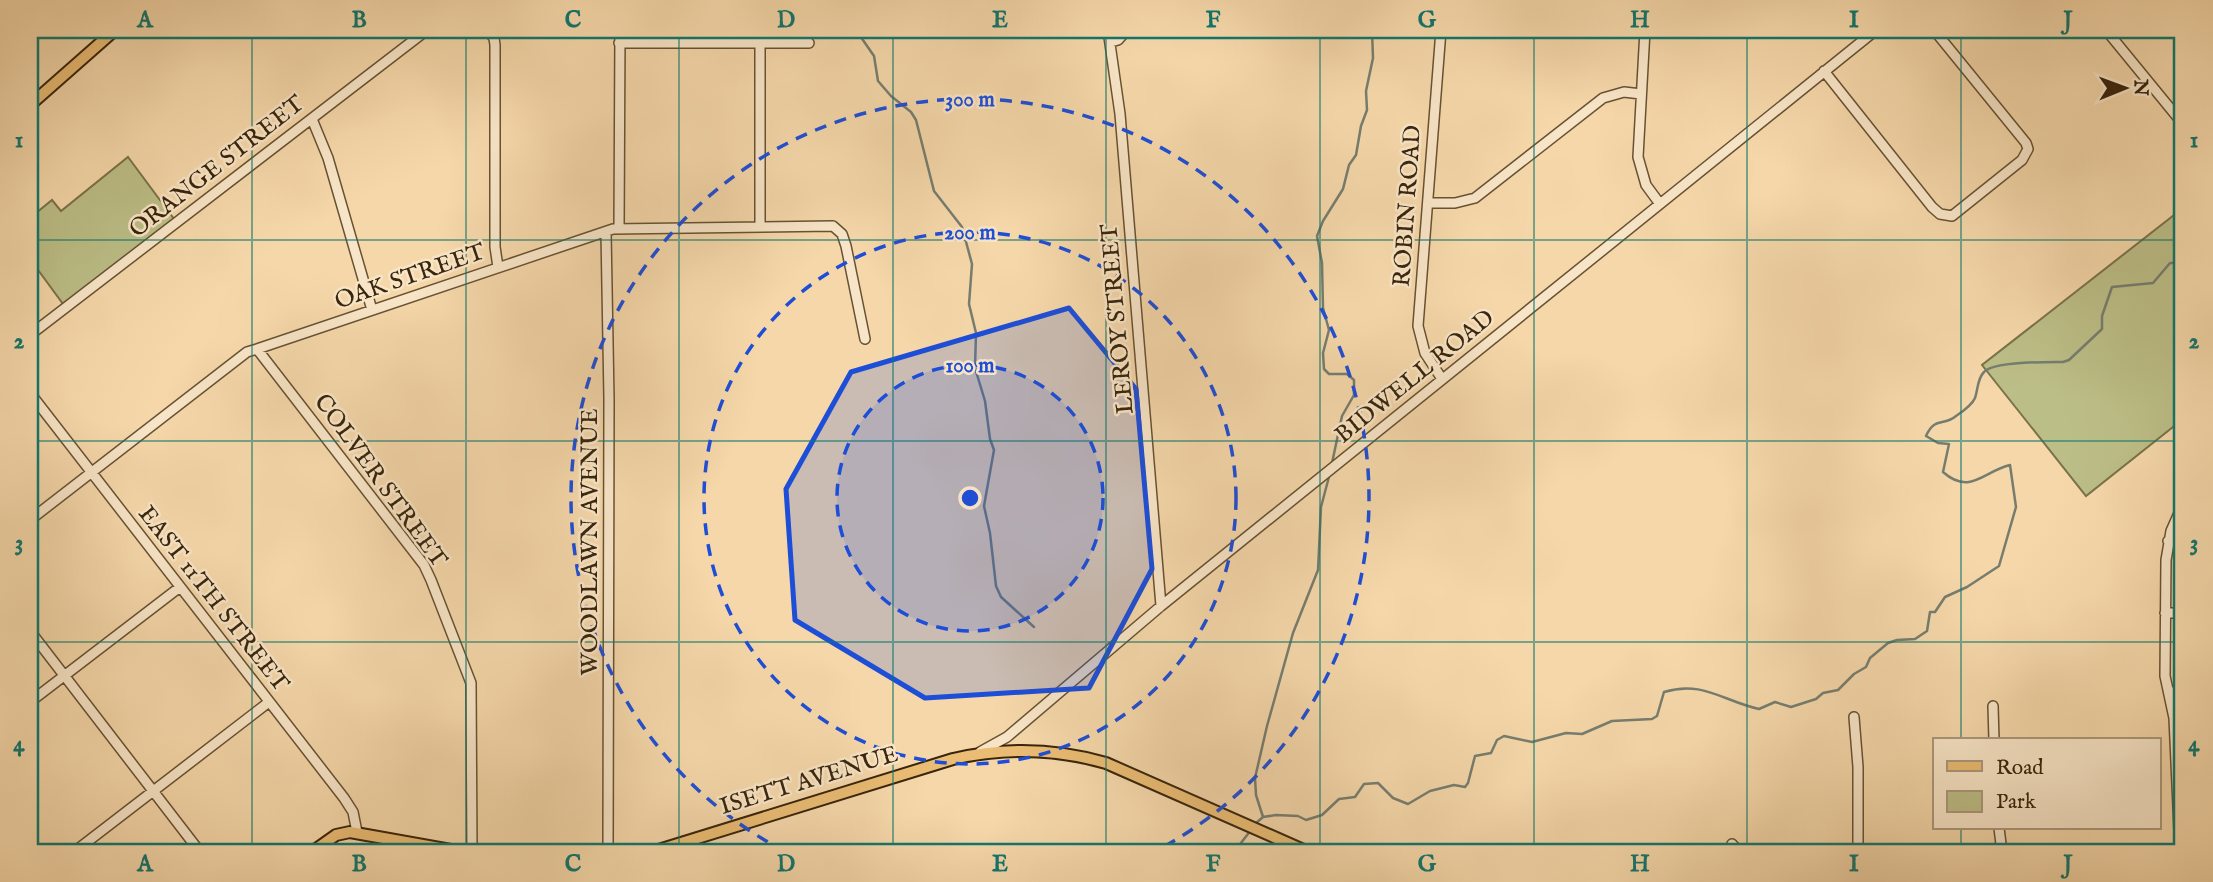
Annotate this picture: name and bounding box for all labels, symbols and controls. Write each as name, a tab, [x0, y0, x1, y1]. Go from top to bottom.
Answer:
text: A	[136, 6, 154, 35]
text: B	[351, 6, 367, 35]
text: C	[565, 6, 582, 35]
text: D	[777, 6, 795, 35]
text: E	[992, 6, 1008, 35]
text: F	[1206, 6, 1221, 35]
text: G	[1418, 6, 1437, 35]
text: H	[1630, 6, 1650, 35]
text: I	[1849, 6, 1859, 35]
text: J	[2060, 6, 2073, 35]
north arrow	[2090, 52, 2160, 122]
text: N	[2128, 78, 2152, 97]
text: 300 m	[945, 87, 995, 114]
street label: ORANGE STREET	[123, 89, 311, 245]
street label: ROBIN ROAD	[1387, 124, 1429, 288]
text: 1	[15, 126, 23, 155]
text: 1	[2190, 126, 2198, 155]
text: 200 m	[944, 220, 996, 247]
street label: LEROY STREET	[1094, 222, 1142, 415]
street label: OAK STREET	[331, 237, 490, 317]
street label: BIDWELL ROAD	[1329, 303, 1501, 451]
text: 2	[14, 327, 25, 356]
text: 2	[2189, 327, 2200, 356]
text: 100 m	[945, 353, 995, 380]
street label: COLVER STREET	[306, 388, 454, 574]
street label: WOODLAWN AVENUE	[575, 408, 606, 676]
centre of rings	[958, 486, 982, 510]
street label: EAST 11TH STREET	[131, 500, 296, 699]
text: 3	[15, 529, 23, 558]
text: 3	[2190, 529, 2198, 558]
text: 4	[13, 730, 25, 759]
text: 4	[2188, 730, 2200, 759]
legend	[1933, 738, 2160, 830]
street label: ISETT AVENUE	[716, 739, 902, 823]
text: Road	[1996, 755, 2044, 782]
text: Park	[1996, 789, 2037, 816]
text: A	[136, 850, 154, 879]
text: B	[351, 850, 367, 879]
text: C	[565, 850, 582, 879]
text: D	[777, 850, 795, 879]
text: E	[992, 850, 1008, 879]
text: F	[1206, 850, 1221, 879]
text: G	[1418, 850, 1437, 879]
text: H	[1630, 850, 1650, 879]
text: I	[1849, 850, 1859, 879]
text: J	[2060, 850, 2073, 879]

